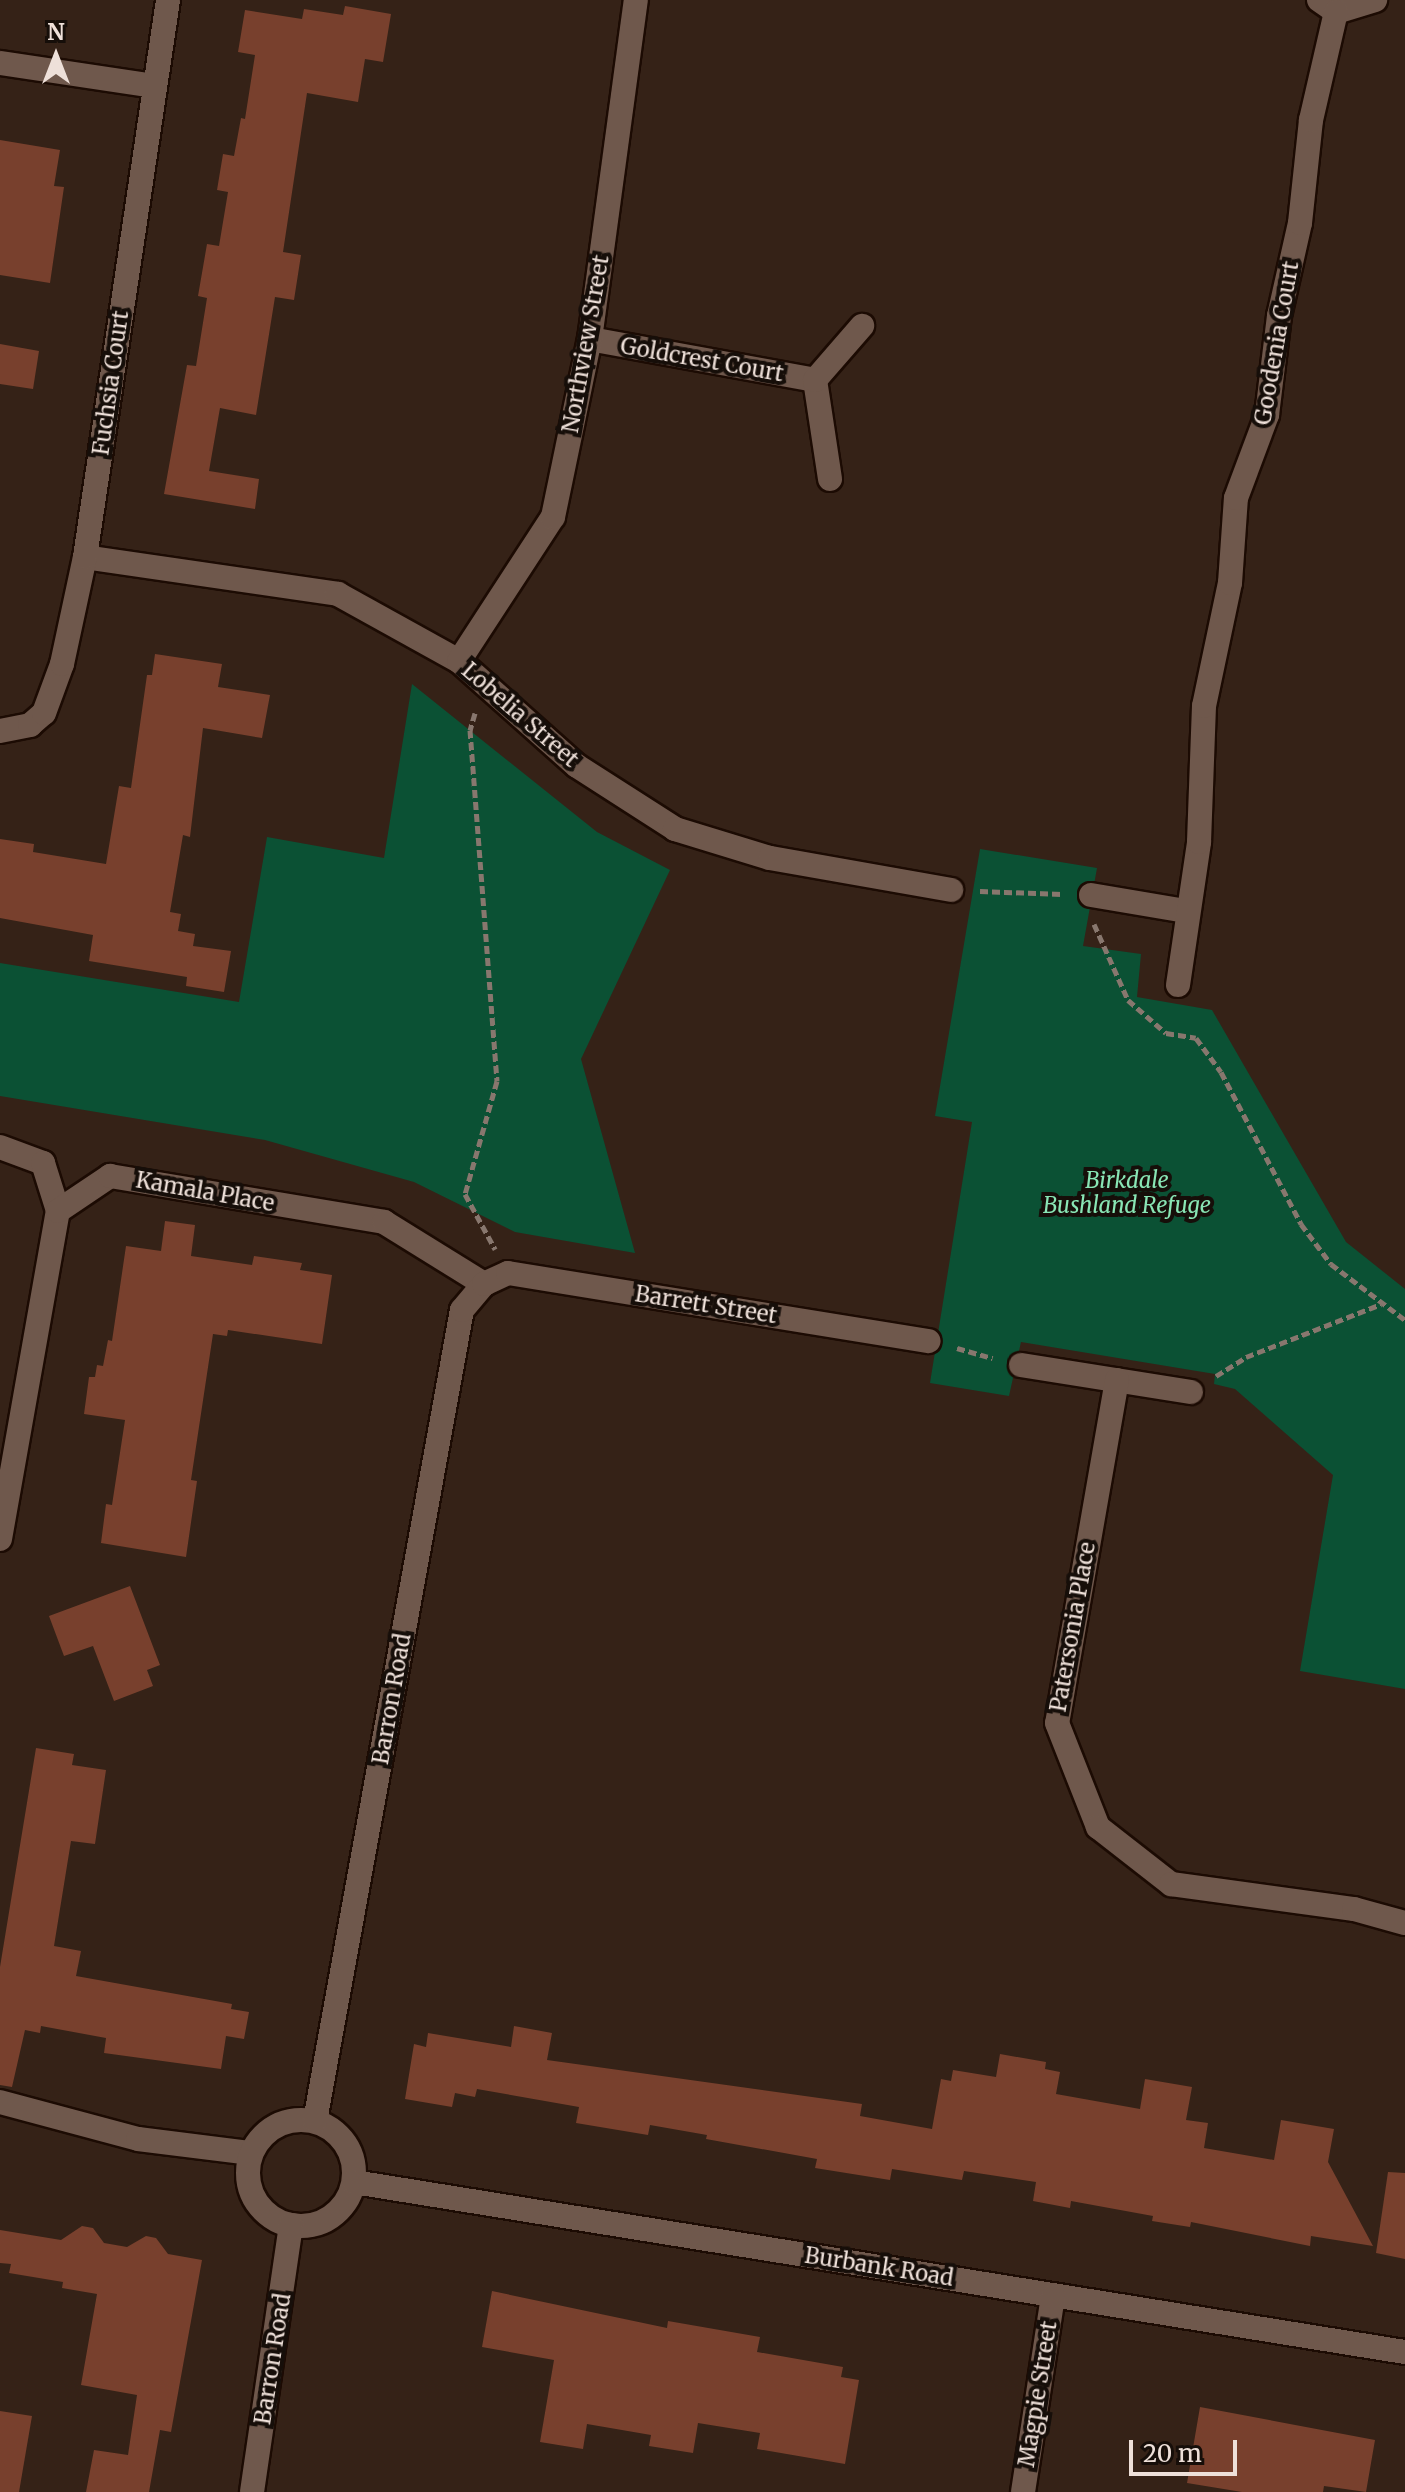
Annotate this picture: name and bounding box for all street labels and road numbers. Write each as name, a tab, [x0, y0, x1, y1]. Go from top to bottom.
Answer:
street label: Northview Street	[557, 253, 615, 435]
street label: Goodenia Court	[1250, 259, 1304, 427]
street label: Fuchsia Court	[88, 309, 134, 457]
street label: Goldcrest Court	[618, 333, 786, 387]
street label: Lobelia Street	[456, 657, 584, 773]
street label: Kamala Place	[134, 1167, 276, 1217]
street label: Barrett Street	[633, 1281, 779, 1329]
street label: Patersonia Place	[1045, 1540, 1101, 1714]
street label: Barron Road	[368, 1631, 416, 1767]
street label: Burbank Road	[803, 2242, 955, 2292]
street label: Barron Road	[250, 2292, 296, 2426]
street label: Magpie Street	[1013, 2319, 1063, 2469]

